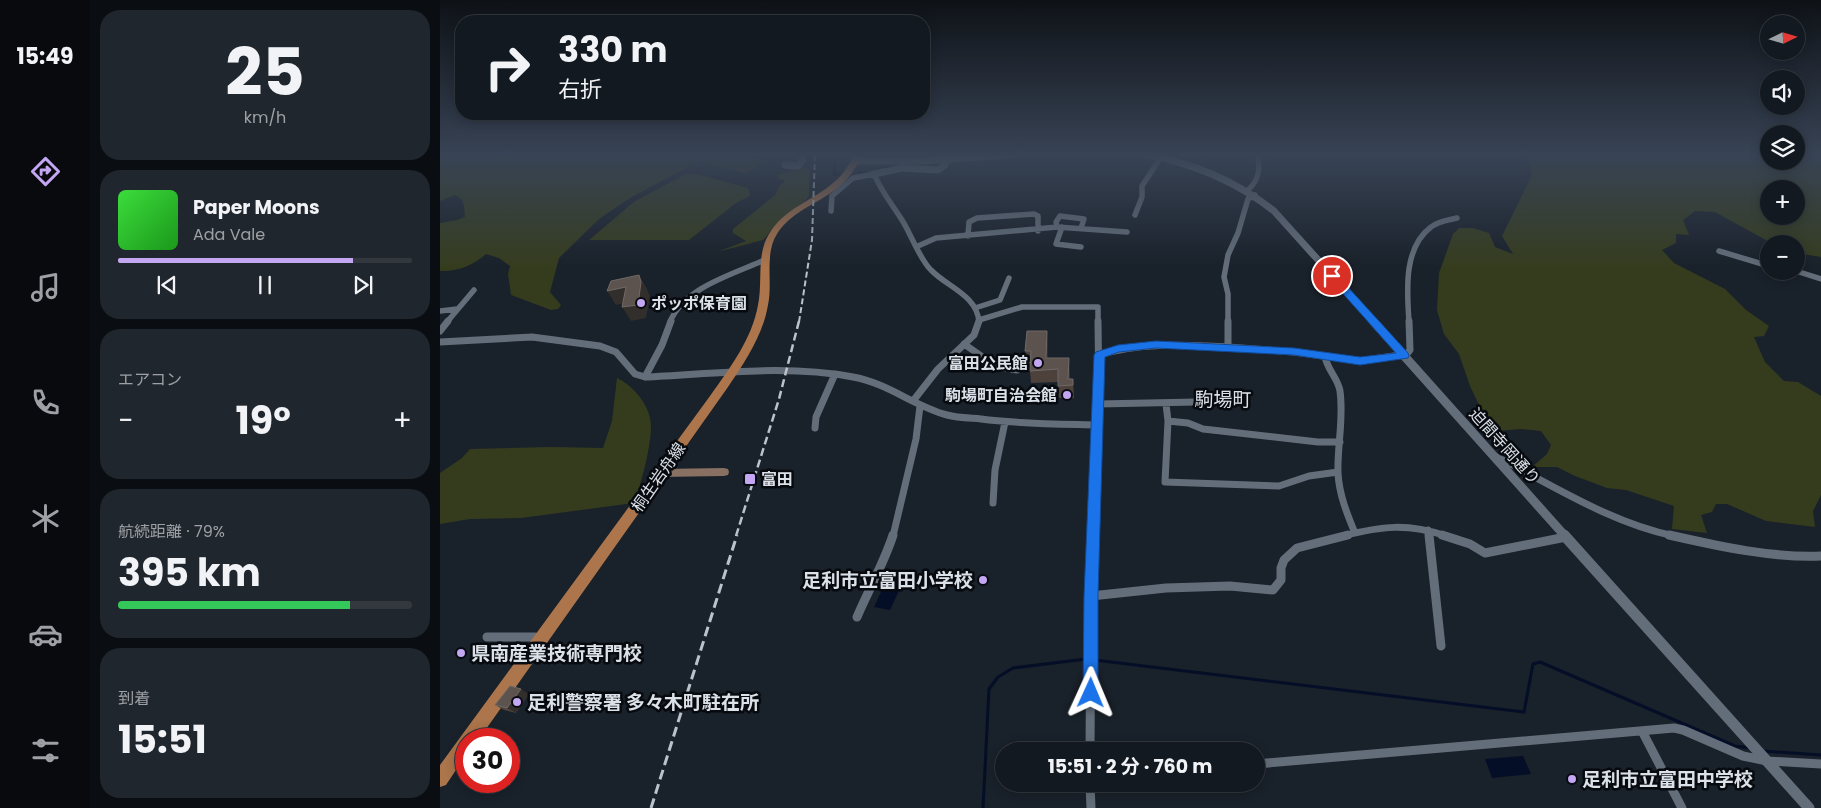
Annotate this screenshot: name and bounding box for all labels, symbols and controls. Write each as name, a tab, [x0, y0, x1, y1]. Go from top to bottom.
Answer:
north arrow	[1760, 15, 1805, 60]
map controls	[1760, 15, 1805, 280]
text: 330 m	[558, 25, 668, 74]
text: 25	[225, 27, 305, 118]
icon: right	[475, 35, 540, 100]
text: 15:49	[16, 41, 74, 72]
button: sound	[1760, 70, 1805, 115]
text: 右折	[558, 74, 602, 105]
text: km/h	[244, 106, 286, 129]
button: layers	[1760, 125, 1805, 170]
icon: directions	[28, 154, 63, 189]
button: +	[1760, 180, 1805, 225]
text: Paper Moons	[193, 194, 320, 221]
text: Ada Vale	[193, 223, 265, 246]
button: −	[1760, 235, 1805, 280]
pin	[1311, 255, 1353, 297]
icon: arrive	[1318, 262, 1346, 290]
icon: music	[28, 270, 63, 305]
icon: previous	[153, 271, 181, 299]
icon: pause	[251, 271, 279, 299]
icon: next	[349, 271, 377, 299]
place label: ポッポ保育園	[651, 292, 747, 315]
marker: ポッポ保育園	[635, 297, 647, 309]
place label: 富田公民館	[948, 352, 1028, 375]
marker: 富田公民館	[1032, 357, 1044, 369]
text: エアコン	[118, 368, 182, 391]
place label: 駒場町自治会館	[945, 384, 1057, 407]
icon: phone	[28, 385, 63, 420]
district label: 駒場町	[1194, 386, 1252, 413]
marker: 駒場町自治会館	[1061, 389, 1073, 401]
text: 19°	[236, 394, 291, 447]
text: −	[118, 401, 133, 440]
text: +	[393, 401, 412, 440]
street label: 迫間寺岡通り	[1464, 403, 1545, 490]
street label: 桐生岩舟線	[626, 438, 691, 517]
place label: 富田	[761, 468, 793, 491]
marker: 富田	[743, 472, 757, 486]
icon: climate	[28, 501, 63, 536]
text: 航続距離 · 79%	[118, 520, 225, 543]
text: 395 km	[118, 546, 261, 599]
place label: 足利市立富田小学校	[802, 567, 973, 594]
marker: 足利市立富田小学校	[977, 574, 989, 586]
icon: car	[28, 617, 63, 652]
place label: 県南産業技術専門校	[471, 640, 642, 667]
marker: 県南産業技術専門校	[455, 647, 467, 659]
position arrow	[1064, 666, 1116, 718]
text: 到着	[118, 687, 150, 710]
place label: 足利警察署 多々木町駐在所	[527, 689, 759, 716]
marker: 足利警察署 多々木町駐在所	[511, 696, 523, 708]
text: 15:51	[118, 713, 207, 766]
speed limit sign: 30	[455, 728, 520, 793]
icon: filters	[28, 733, 63, 768]
text: 15:51 · 2 分 · 760 m	[1048, 753, 1212, 780]
place label: 足利市立富田中学校	[1582, 766, 1753, 793]
marker: 足利市立富田中学校	[1566, 773, 1578, 785]

